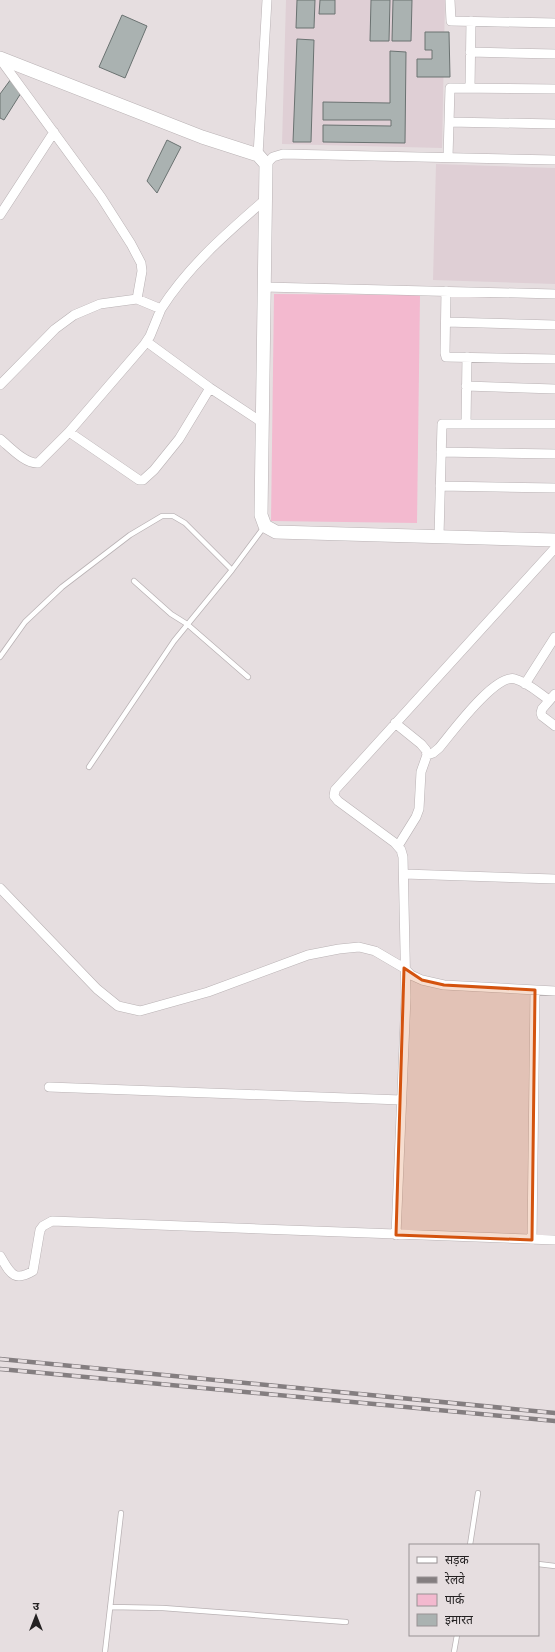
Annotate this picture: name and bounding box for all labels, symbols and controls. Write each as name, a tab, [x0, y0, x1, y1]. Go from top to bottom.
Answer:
legend	[409, 1544, 539, 1636]
text: सड़क	[445, 1552, 470, 1567]
text: रेलवे	[445, 1572, 465, 1587]
text: पार्क	[445, 1592, 465, 1607]
north arrow	[16, 1596, 56, 1636]
text: उ	[33, 1599, 40, 1612]
text: इमारत	[445, 1612, 474, 1627]

